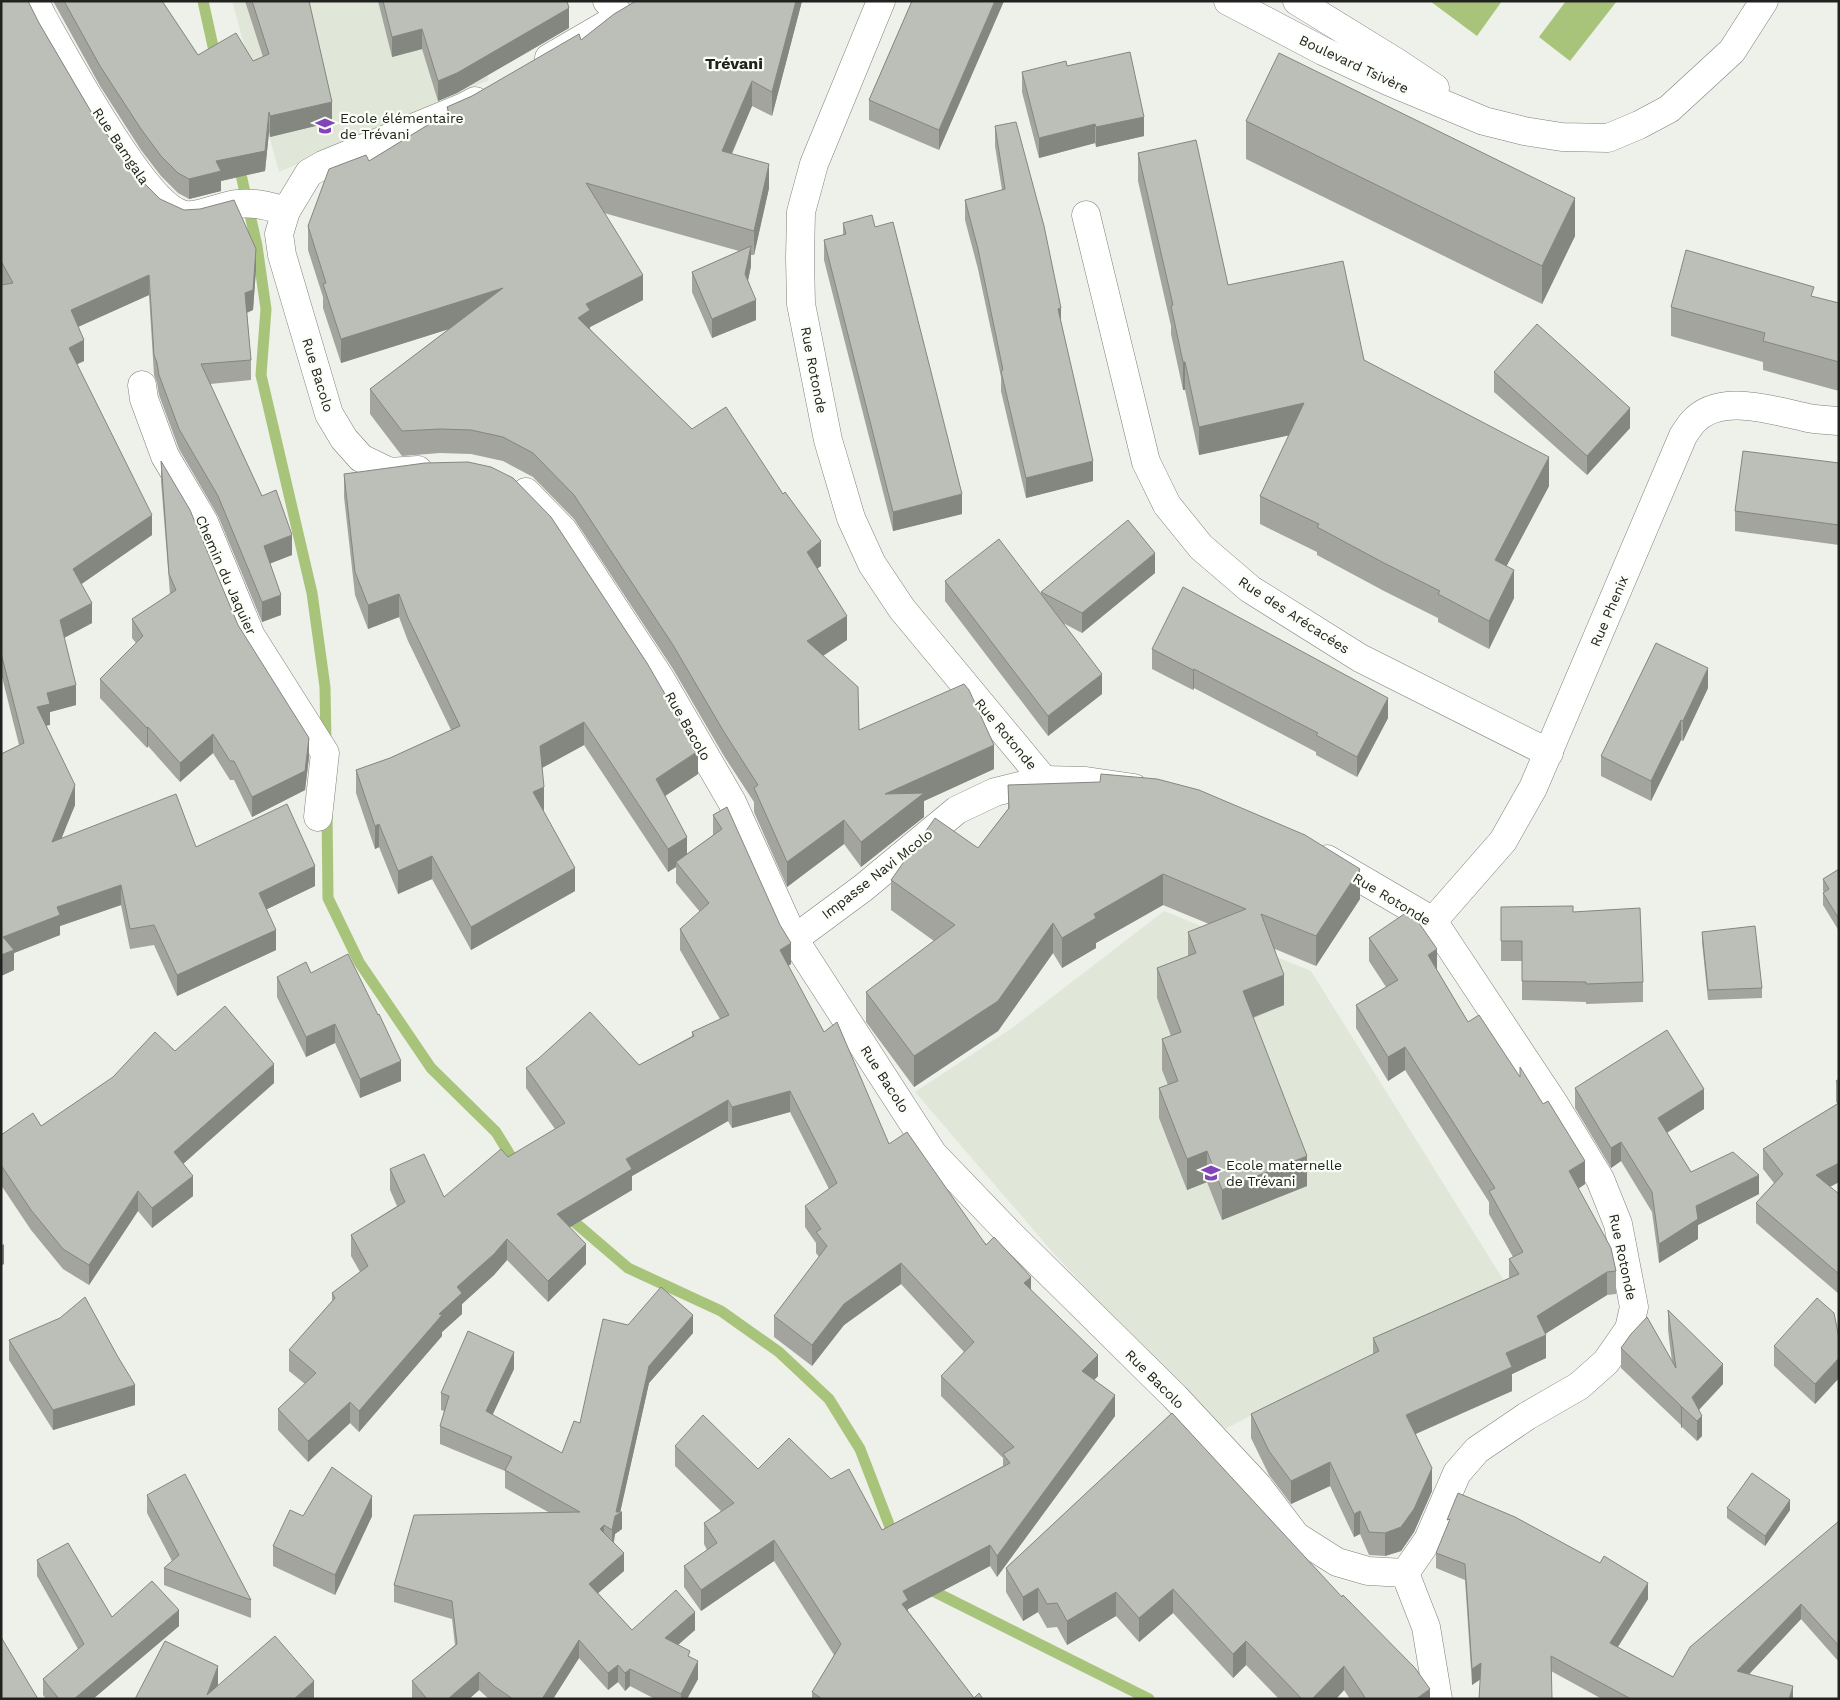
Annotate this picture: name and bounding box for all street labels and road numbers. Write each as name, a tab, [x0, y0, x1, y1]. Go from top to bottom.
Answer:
street label: Boulevard Tsivère	[1297, 32, 1411, 96]
street label: Rue Bamgala	[90, 105, 152, 187]
street label: Rue Rotonde	[798, 325, 830, 415]
street label: Rue Bacolo	[299, 336, 337, 414]
street label: Chemin du Jaquier	[192, 513, 260, 638]
street label: Rue des Arécacées	[1236, 573, 1352, 657]
street label: Rue Phenix	[1587, 573, 1631, 649]
street label: Rue Bacolo	[662, 689, 714, 763]
street label: Rue Rotonde	[972, 695, 1040, 773]
street label: Impasse Navi Mcolo	[818, 826, 936, 922]
street label: Rue Rotonde	[1350, 870, 1434, 928]
street label: Rue Bacolo	[857, 1043, 913, 1115]
street label: Rue Rotonde	[1606, 1212, 1640, 1302]
street label: Rue Bacolo	[1122, 1346, 1188, 1412]

